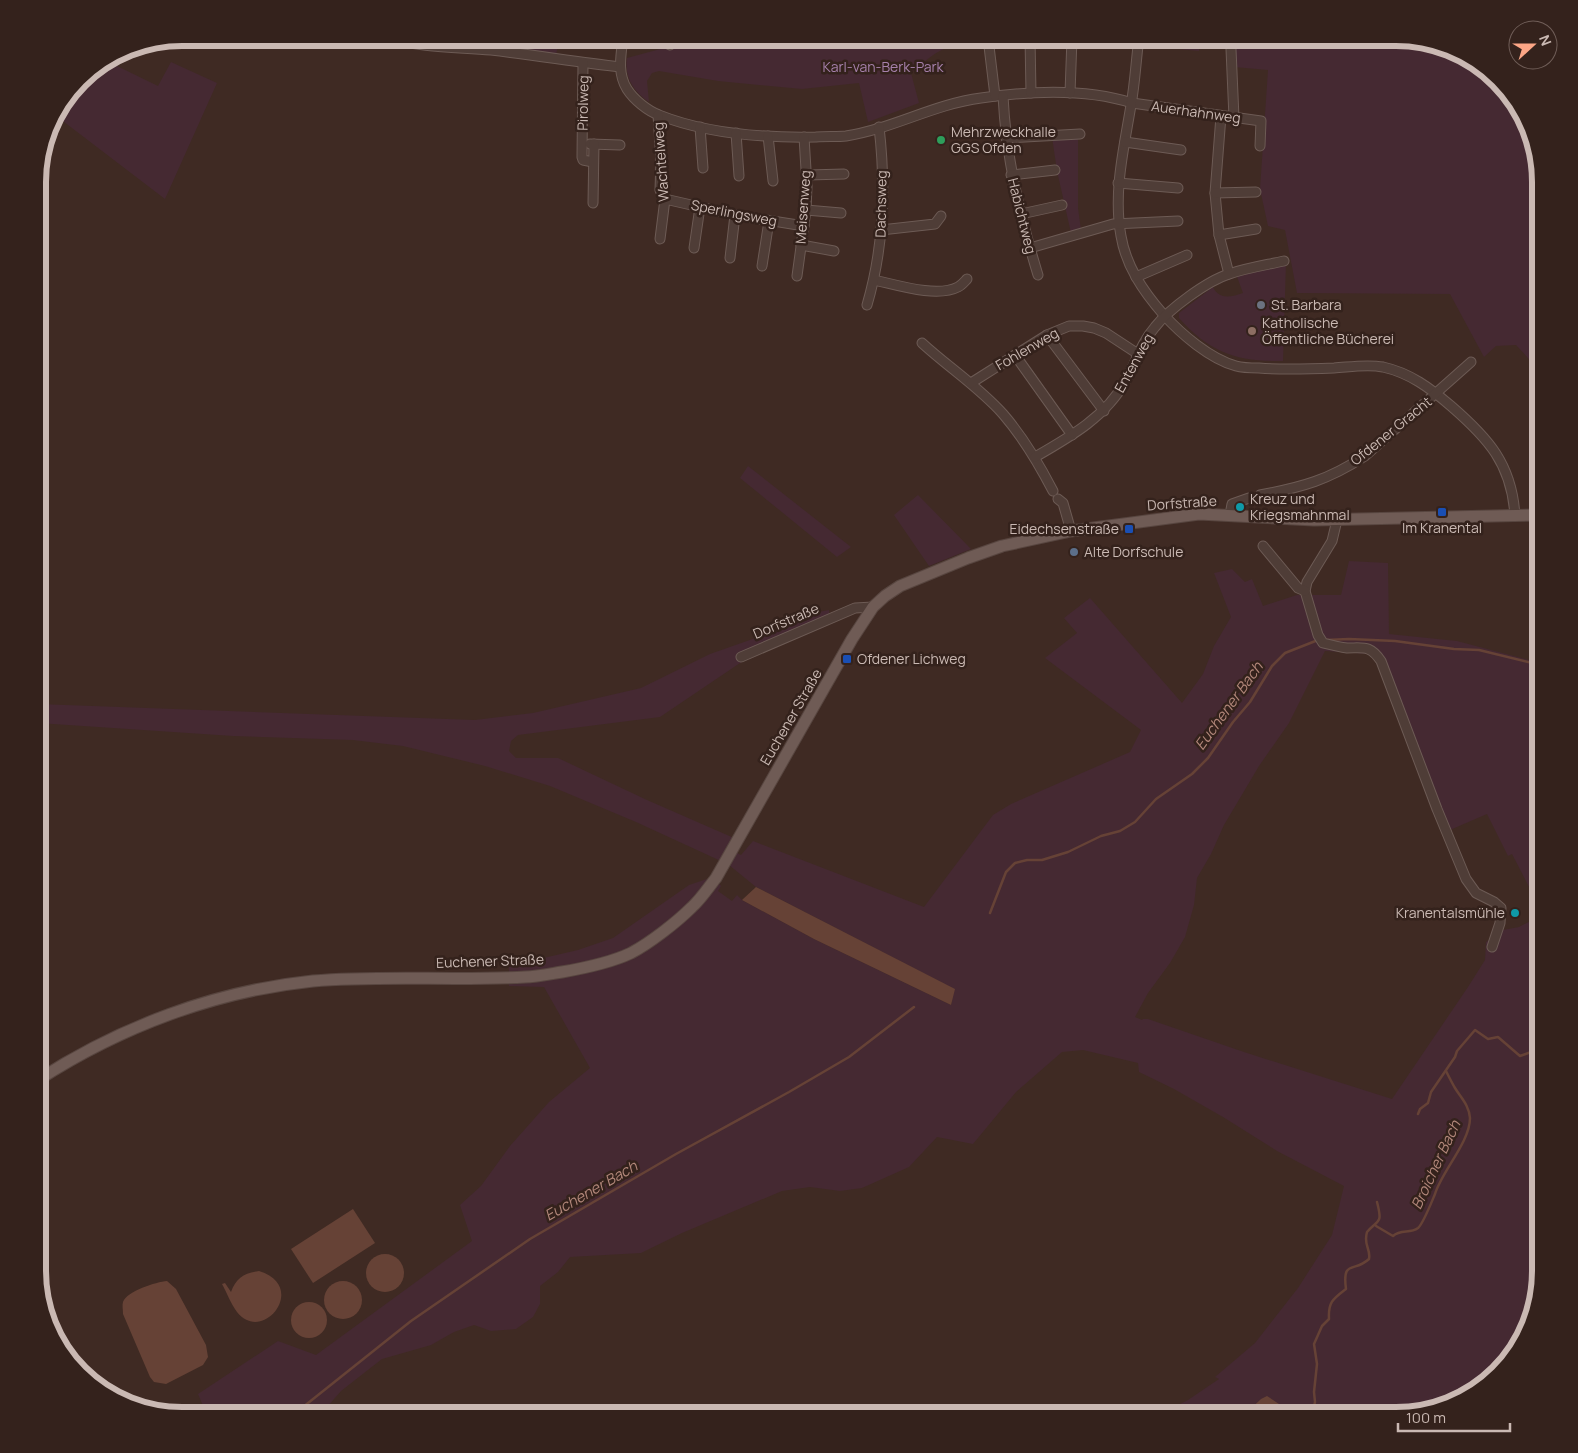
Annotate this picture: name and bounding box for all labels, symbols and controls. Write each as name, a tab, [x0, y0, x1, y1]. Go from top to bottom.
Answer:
north arrow	[1508, 20, 1558, 70]
text: N	[1535, 32, 1556, 48]
park label: Karl-van-Berk-Park	[822, 57, 945, 76]
street label: Pirolweg	[573, 75, 592, 131]
street label: Auerhahnweg	[1150, 96, 1242, 127]
street label: Wachtelweg	[648, 121, 673, 203]
place label: Mehrzweckhalle GGS Ofden	[951, 122, 1056, 157]
marker: Mehrzweckhalle GGS Ofden	[935, 134, 947, 146]
street label: Meisenweg	[790, 169, 815, 244]
street label: Dachsweg	[870, 170, 891, 238]
street label: Habichtweg	[1004, 176, 1041, 256]
street label: Sperlingsweg	[689, 195, 779, 230]
place label: St. Barbara	[1271, 295, 1342, 314]
marker: St. Barbara	[1255, 299, 1267, 311]
place label: Katholische Öffentliche Bücherei	[1262, 313, 1394, 348]
street label: Fohlenweg	[992, 323, 1062, 374]
marker: Katholische Öffentliche Bücherei	[1246, 325, 1258, 337]
street label: Entenweg	[1110, 330, 1158, 396]
street label: Ofdener Gracht	[1346, 392, 1436, 469]
place label: Kreuz und Kriegsmahnmal	[1250, 489, 1350, 524]
street label: Dorfstraße	[1147, 491, 1217, 514]
marker: Kreuz und Kriegsmahnmal	[1234, 501, 1246, 513]
marker: Im Kranental	[1436, 506, 1448, 518]
place label: Im Kranental	[1402, 518, 1482, 537]
place label: Eidechsenstraße	[1010, 519, 1119, 538]
marker: Eidechsenstraße	[1123, 523, 1135, 535]
place label: Alte Dorfschule	[1084, 542, 1183, 561]
marker: Alte Dorfschule	[1068, 546, 1080, 558]
street label: Dorfstraße	[750, 598, 822, 643]
place label: Ofdener Lichweg	[857, 649, 966, 668]
marker: Ofdener Lichweg	[841, 653, 853, 665]
water label: Euchener Bach	[1190, 657, 1268, 754]
street label: Euchener Straße	[755, 665, 826, 768]
place label: Kranentalsmühle	[1396, 903, 1505, 922]
marker: Kranentalsmühle	[1509, 907, 1521, 919]
street label: Euchener Straße	[436, 949, 544, 972]
water label: Broicher Bach	[1406, 1116, 1466, 1213]
water label: Euchener Bach	[540, 1155, 642, 1226]
scale bar	[1398, 1400, 1510, 1432]
text: 100 m	[1406, 1407, 1446, 1428]

